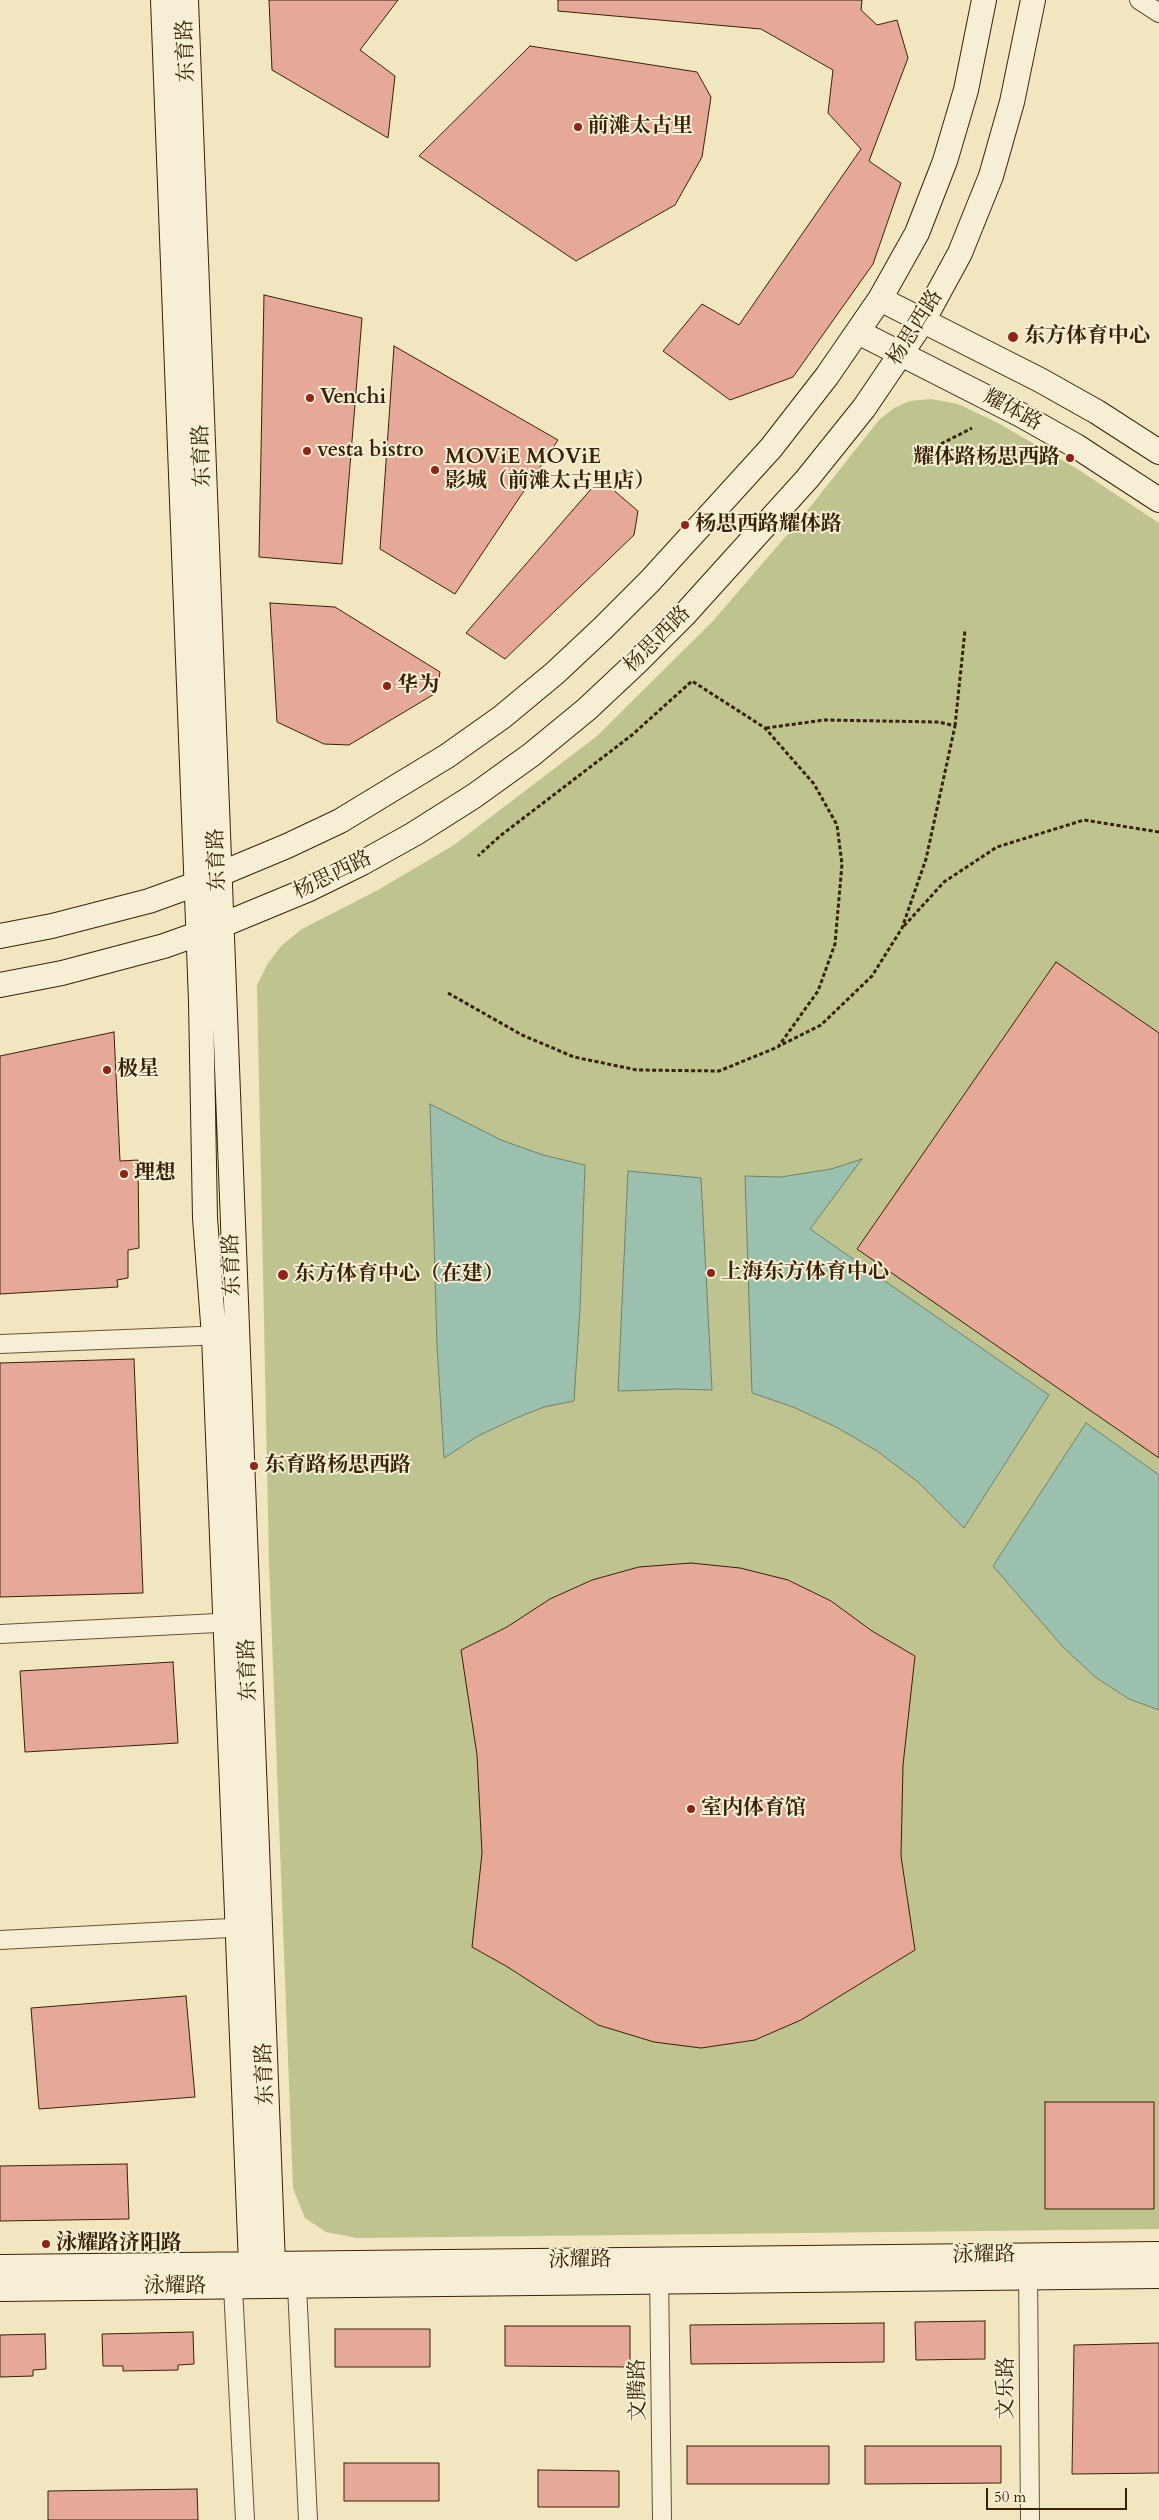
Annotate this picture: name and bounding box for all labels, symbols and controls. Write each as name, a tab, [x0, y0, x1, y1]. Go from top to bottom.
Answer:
street label: 东育路	[173, 19, 201, 83]
place label: 前滩太古里	[588, 114, 693, 140]
marker: 前滩太古里	[572, 121, 584, 133]
street label: 杨思西路	[883, 286, 949, 370]
place label: 东方体育中心	[1024, 324, 1150, 350]
marker: 东方体育中心	[1006, 330, 1020, 344]
place label: Venchi	[320, 385, 386, 411]
street label: 耀体路	[978, 385, 1046, 437]
marker: Venchi	[304, 392, 316, 404]
street label: 东育路	[189, 424, 217, 488]
place label: vesta bistro	[317, 438, 424, 464]
marker: vesta bistro	[301, 445, 313, 457]
place label: MOViE MOViE 影城（前滩太古里店）	[445, 445, 655, 495]
place label: 耀体路杨思西路	[913, 445, 1060, 471]
marker: 耀体路杨思西路	[1064, 452, 1076, 464]
marker: MOViE MOViE 影城（前滩太古里店）	[429, 464, 441, 476]
place label: 杨思西路耀体路	[695, 512, 842, 538]
marker: 杨思西路耀体路	[679, 519, 691, 531]
street label: 杨思西路	[619, 601, 697, 679]
place label: 华为	[397, 673, 439, 699]
marker: 华为	[381, 680, 393, 692]
street label: 东育路	[204, 828, 232, 892]
street label: 杨思西路	[290, 846, 376, 906]
place label: 极星	[117, 1057, 159, 1083]
marker: 极星	[101, 1064, 113, 1076]
place label: 理想	[134, 1161, 176, 1187]
marker: 理想	[118, 1168, 130, 1180]
street label: 东育路	[219, 1233, 247, 1297]
place label: 上海东方体育中心	[721, 1260, 889, 1286]
place label: 东方体育中心（在建）	[294, 1262, 504, 1288]
marker: 上海东方体育中心	[705, 1267, 717, 1279]
marker: 东方体育中心（在建）	[276, 1268, 290, 1282]
place label: 东育路杨思西路	[264, 1453, 411, 1479]
marker: 东育路杨思西路	[248, 1460, 260, 1472]
street label: 东育路	[235, 1638, 263, 1702]
place label: 室内体育馆	[701, 1796, 806, 1822]
marker: 室内体育馆	[685, 1803, 697, 1815]
street label: 东育路	[252, 2042, 280, 2106]
place label: 泳耀路济阳路	[56, 2231, 182, 2257]
marker: 泳耀路济阳路	[40, 2238, 52, 2250]
street label: 泳耀路	[952, 2243, 1016, 2269]
street label: 泳耀路	[548, 2248, 612, 2274]
street label: 泳耀路	[144, 2274, 206, 2300]
street label: 文乐路	[994, 2357, 1020, 2419]
street label: 文腾路	[626, 2358, 652, 2422]
scale bar	[989, 2478, 1130, 2510]
text: 50 m	[994, 2487, 1026, 2507]

